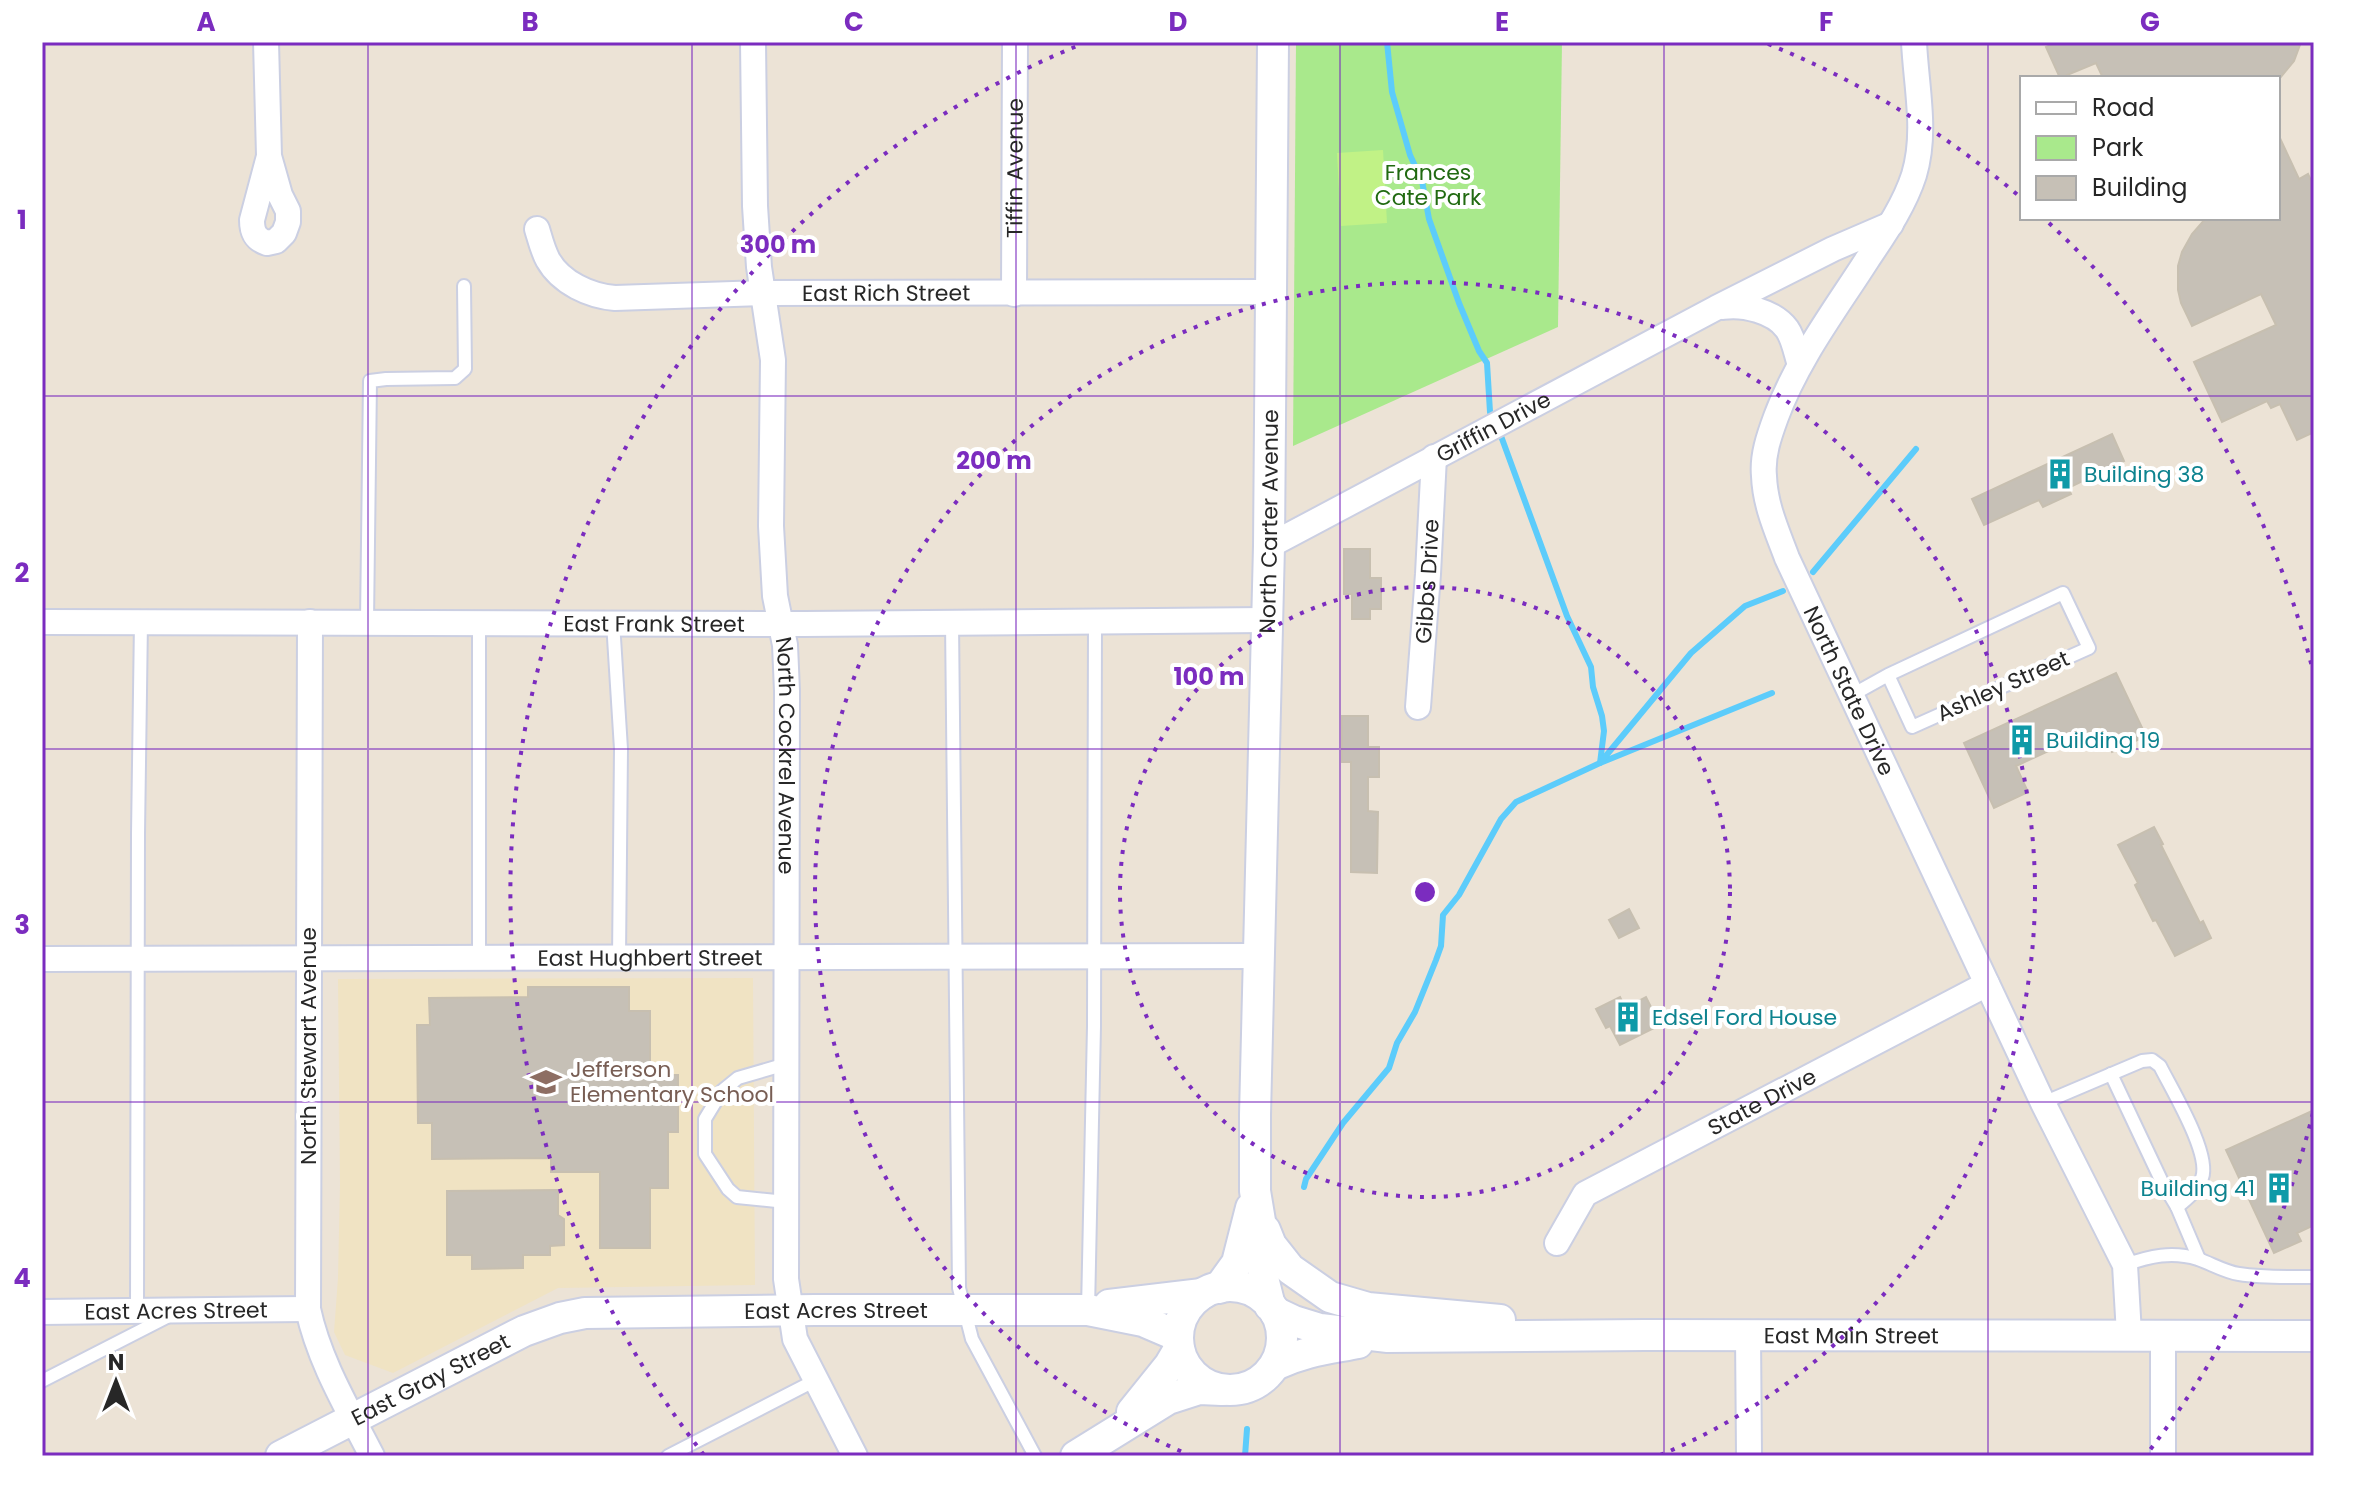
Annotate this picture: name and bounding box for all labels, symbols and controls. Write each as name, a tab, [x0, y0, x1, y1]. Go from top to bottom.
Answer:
text: A	[196, 4, 216, 40]
text: B	[521, 4, 539, 40]
text: C	[844, 4, 864, 40]
text: D	[1169, 4, 1188, 40]
text: E	[1495, 4, 1509, 40]
text: F	[1819, 4, 1833, 40]
text: G	[2140, 4, 2160, 40]
legend	[2020, 76, 2280, 220]
text: Road	[2092, 91, 2154, 124]
street label: Tiffin Avenue	[999, 98, 1030, 238]
text: Park	[2092, 131, 2144, 164]
park label: Frances Cate Park	[1375, 157, 1482, 213]
text: Building	[2092, 171, 2188, 204]
text: 1	[17, 202, 27, 238]
text: 300 m	[740, 228, 816, 261]
street label: East Rich Street	[802, 277, 970, 308]
street label: Griffin Drive	[1430, 383, 1556, 470]
street label: North Carter Avenue	[1251, 409, 1286, 634]
text: 200 m	[956, 444, 1032, 477]
building icon: Building 38	[2043, 457, 2077, 491]
place label: Building 38	[2084, 459, 2204, 490]
street label: Gibbs Drive	[1407, 518, 1446, 645]
text: 2	[15, 555, 30, 591]
street label: North State Drive	[1796, 601, 1903, 781]
street label: East Frank Street	[563, 608, 745, 639]
street label: North Cockrel Avenue	[768, 634, 803, 874]
street label: Ashley Street	[1932, 643, 2074, 729]
text: 100 m	[1174, 660, 1244, 693]
building icon: Building 19	[2005, 723, 2039, 757]
place label: Building 19	[2046, 725, 2160, 756]
centre of rings	[1411, 878, 1439, 906]
text: 3	[14, 907, 30, 943]
street label: North Stewart Avenue	[293, 927, 324, 1165]
street label: East Hughbert Street	[537, 942, 762, 973]
building icon: Edsel Ford House	[1611, 1000, 1645, 1034]
place label: Edsel Ford House	[1652, 1002, 1837, 1033]
place label: Jefferson Elementary School	[570, 1054, 774, 1110]
street label: State Drive	[1702, 1060, 1822, 1143]
school or university icon: Jefferson Elementary School	[529, 1065, 563, 1099]
building icon: Building 41	[2262, 1171, 2296, 1205]
place label: Building 41	[2141, 1173, 2255, 1204]
text: 4	[13, 1260, 31, 1296]
street label: East Acres Street	[84, 1294, 268, 1327]
street label: East Acres Street	[744, 1295, 928, 1326]
street label: East Main Street	[1764, 1320, 1939, 1351]
street label: East Gray Street	[346, 1325, 515, 1433]
north arrow	[76, 1342, 156, 1422]
text: N	[108, 1347, 124, 1378]

